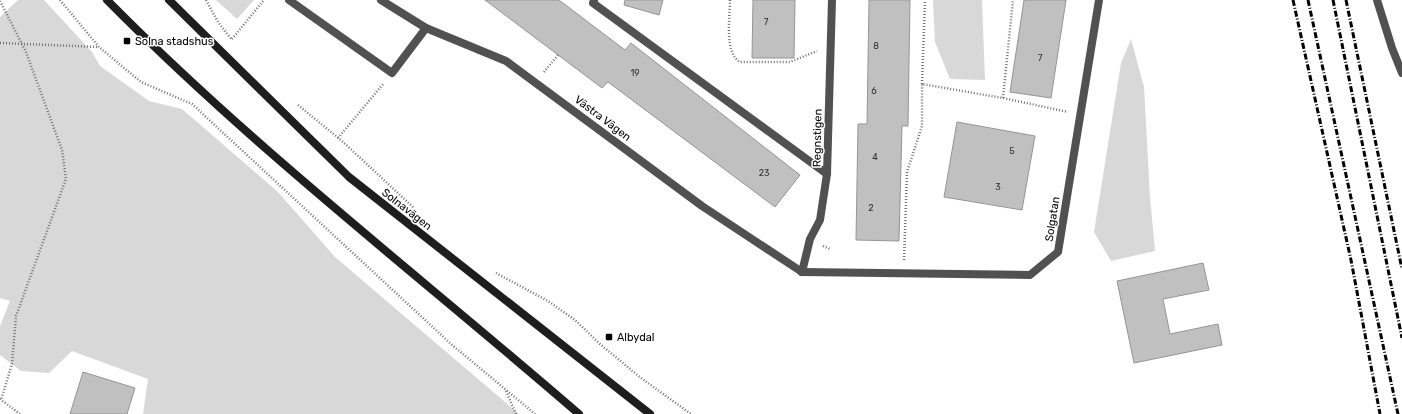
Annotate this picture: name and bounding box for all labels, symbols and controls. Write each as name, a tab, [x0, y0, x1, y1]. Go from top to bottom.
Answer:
house number: 7	[764, 17, 769, 27]
place label: Solna stadshus	[135, 35, 214, 48]
marker: Solna stadshus	[122, 36, 132, 46]
house number: 8	[873, 41, 879, 51]
house number: 7	[1038, 53, 1043, 63]
house number: 19	[630, 68, 640, 78]
house number: 6	[871, 86, 877, 96]
street label: Västra Vägen	[572, 93, 633, 144]
street label: Regnstigen	[810, 109, 825, 167]
house number: 5	[1009, 146, 1015, 156]
house number: 4	[872, 152, 878, 162]
house number: 23	[759, 168, 769, 178]
house number: 3	[995, 182, 1001, 192]
street label: Solnavägen	[379, 186, 434, 233]
street label: Solgatan	[1043, 196, 1062, 243]
house number: 2	[868, 203, 874, 213]
place label: Albydal	[617, 331, 655, 344]
marker: Albydal	[604, 332, 614, 342]

